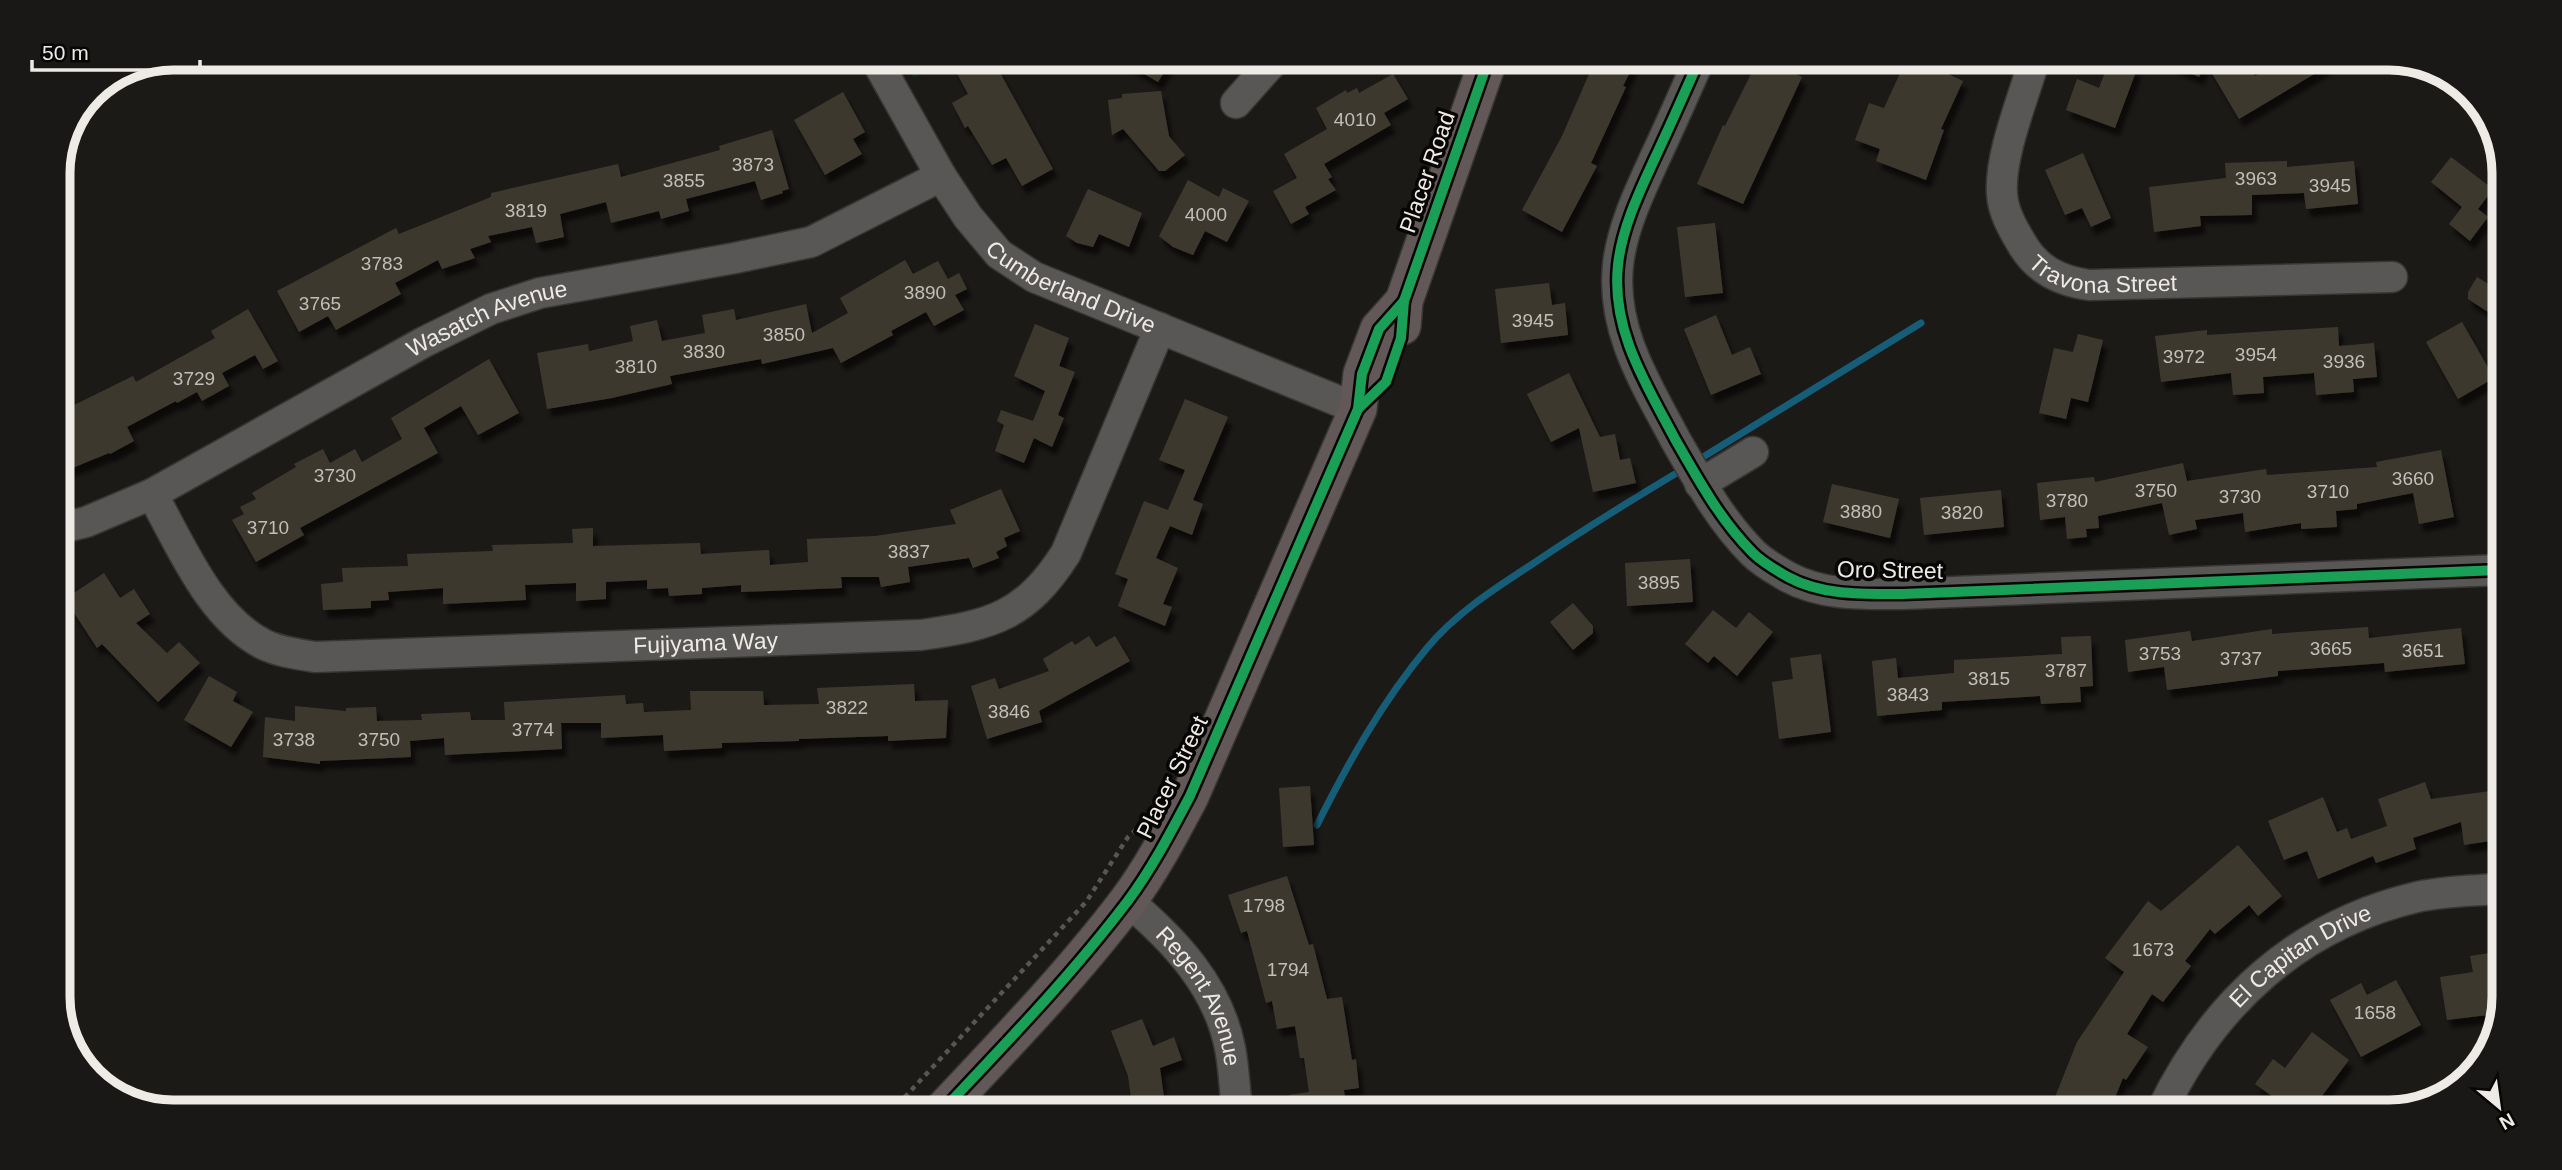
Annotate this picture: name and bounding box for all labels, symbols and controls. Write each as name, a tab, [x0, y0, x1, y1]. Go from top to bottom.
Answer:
scale bar	[32, 28, 200, 72]
text: 50 m	[42, 41, 89, 64]
street label: Placer Road	[1394, 108, 1460, 236]
house number: 4010	[1334, 109, 1376, 130]
house number: 3873	[732, 154, 774, 175]
house number: 3963	[2235, 168, 2277, 189]
house number: 3855	[663, 170, 705, 191]
house number: 3945	[2309, 175, 2351, 196]
house number: 3819	[505, 200, 547, 221]
house number: 4000	[1185, 204, 1227, 225]
street label: Cumberland Drive	[980, 235, 1160, 338]
street label: Travona Street	[2024, 249, 2178, 298]
house number: 3783	[361, 253, 403, 274]
street label: Wasatch Avenue	[402, 275, 569, 362]
house number: 3890	[904, 282, 946, 303]
house number: 3765	[299, 293, 341, 314]
house number: 3945	[1512, 310, 1554, 331]
house number: 3850	[763, 324, 805, 345]
house number: 3830	[683, 341, 725, 362]
house number: 3954	[2235, 344, 2278, 365]
house number: 3972	[2163, 346, 2205, 367]
house number: 3936	[2323, 351, 2365, 372]
house number: 3810	[615, 356, 657, 377]
house number: 3729	[173, 368, 215, 389]
house number: 3730	[314, 465, 356, 486]
house number: 3660	[2392, 468, 2434, 489]
house number: 3750	[2135, 480, 2177, 501]
house number: 3710	[2307, 481, 2349, 502]
house number: 3730	[2219, 486, 2261, 507]
house number: 3780	[2046, 490, 2088, 511]
house number: 3880	[1840, 501, 1882, 522]
house number: 3820	[1941, 502, 1983, 523]
house number: 3710	[247, 517, 289, 538]
house number: 3837	[888, 541, 930, 562]
street label: Oro Street	[1837, 556, 1944, 584]
house number: 3895	[1638, 572, 1680, 593]
street label: Fujiyama Way	[633, 627, 779, 658]
house number: 3665	[2310, 638, 2352, 659]
house number: 3651	[2402, 640, 2444, 661]
house number: 3753	[2139, 643, 2181, 664]
house number: 3737	[2220, 648, 2262, 669]
house number: 3787	[2045, 660, 2087, 681]
house number: 3815	[1968, 668, 2010, 689]
house number: 3843	[1887, 684, 1929, 705]
house number: 3822	[826, 697, 868, 718]
house number: 3846	[988, 701, 1030, 722]
street label: Placer Street	[1131, 711, 1213, 842]
house number: 3774	[512, 719, 555, 740]
house number: 3738	[273, 729, 315, 750]
house number: 3750	[358, 729, 400, 750]
house number: 1798	[1243, 895, 1285, 916]
street label: El Capitan Drive	[2224, 899, 2375, 1013]
street label: Regent Avenue	[1151, 921, 1246, 1068]
house number: 1673	[2132, 939, 2174, 960]
house number: 1794	[1267, 959, 1310, 980]
house number: 1658	[2354, 1002, 2396, 1023]
north arrow	[2464, 1072, 2534, 1142]
text: N	[2496, 1109, 2518, 1134]

